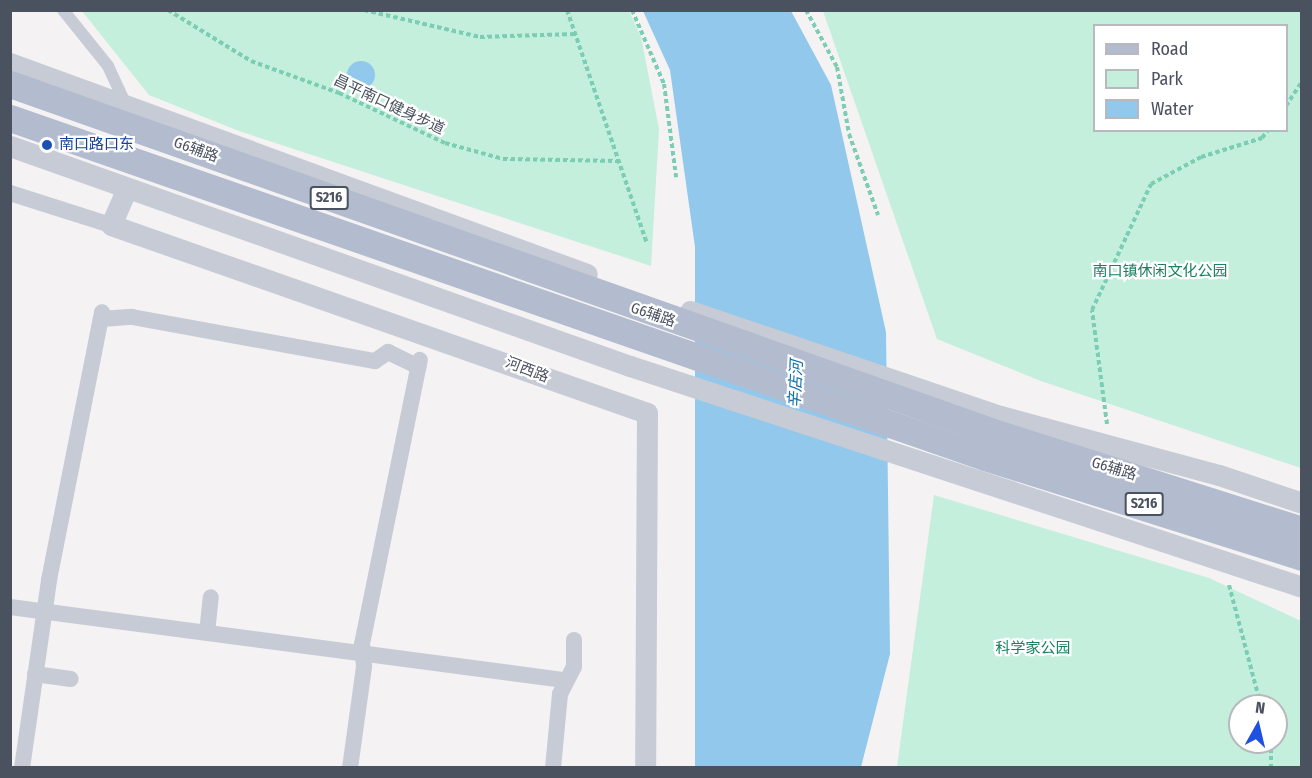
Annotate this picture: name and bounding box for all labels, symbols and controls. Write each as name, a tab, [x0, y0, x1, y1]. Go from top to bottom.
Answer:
legend	[1093, 24, 1288, 132]
text: Road	[1151, 38, 1188, 60]
text: Park	[1151, 68, 1183, 90]
street label: 昌平南口健身步道	[331, 71, 447, 139]
text: Water	[1151, 98, 1194, 120]
street label: G6辅路	[171, 134, 221, 166]
place label: 南口路口东	[59, 136, 134, 154]
marker: 南口路口东	[40, 138, 54, 152]
road number: S216	[310, 187, 348, 209]
park label: 南口镇休闲文化公园	[1093, 263, 1227, 281]
street label: G6辅路	[628, 299, 678, 331]
street label: 河西路	[503, 354, 551, 386]
water label: 辛店河	[785, 360, 807, 408]
street label: G6辅路	[1089, 454, 1139, 484]
road number: S216	[1124, 493, 1164, 515]
park label: 科学家公园	[996, 640, 1070, 658]
north arrow	[1228, 694, 1288, 754]
text: N	[1254, 698, 1266, 718]

